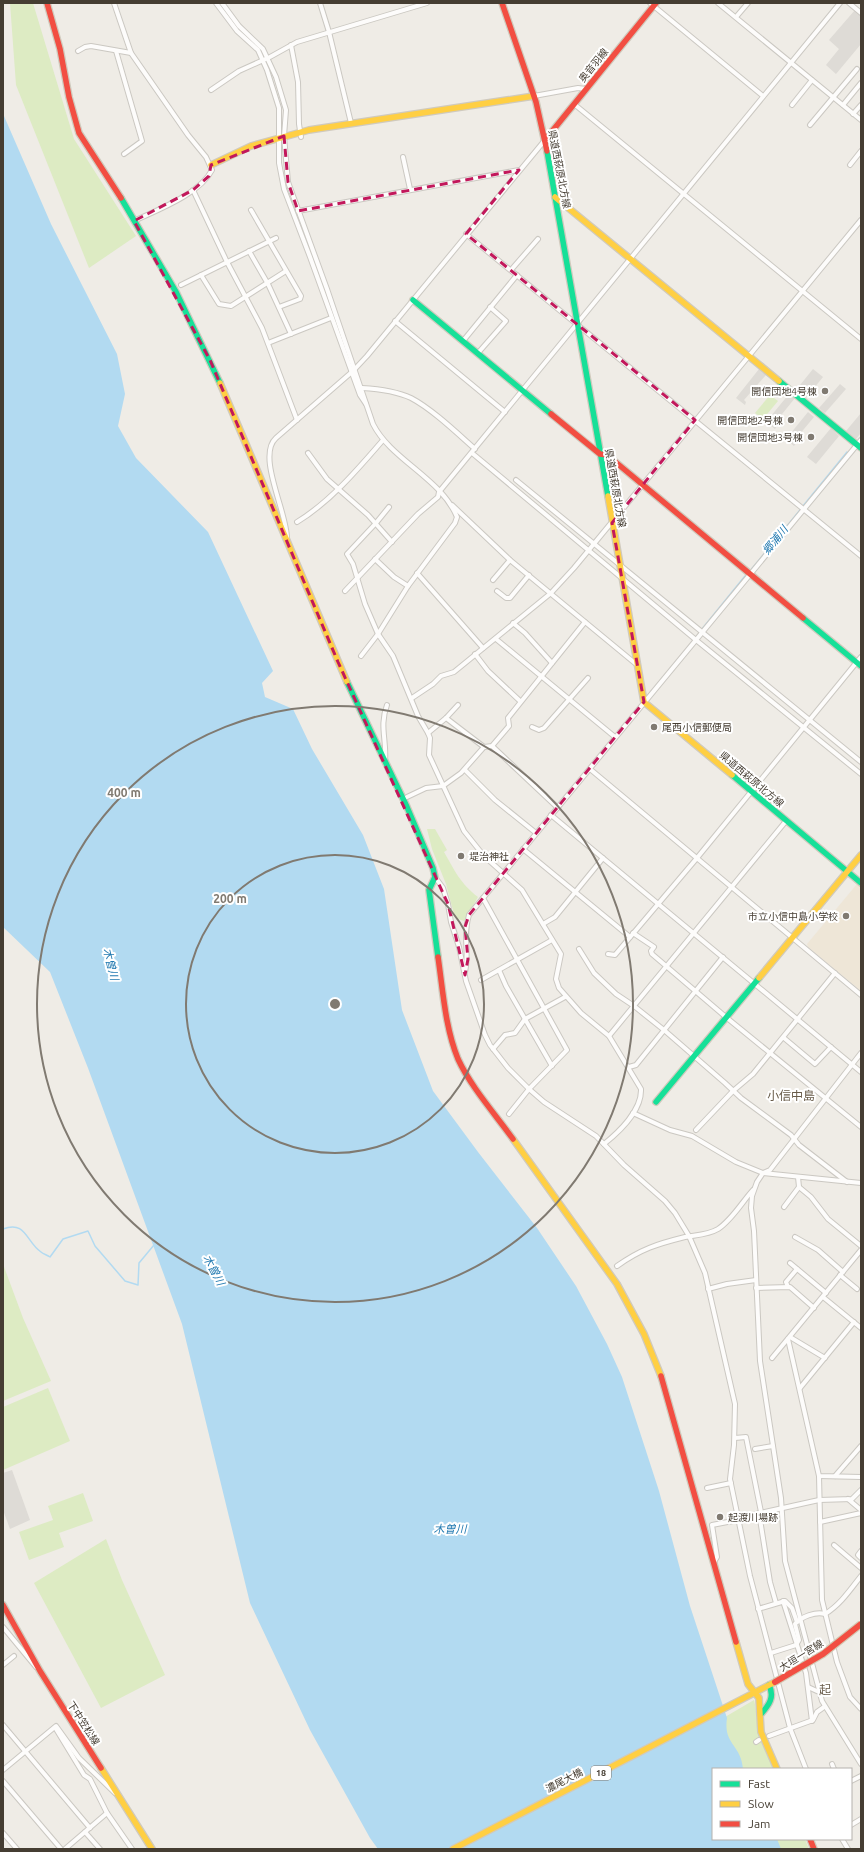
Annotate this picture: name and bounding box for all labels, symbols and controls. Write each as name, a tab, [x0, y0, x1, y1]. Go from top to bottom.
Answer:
street label: 奥音羽線	[577, 46, 610, 84]
street label: 県道西萩原北方線	[546, 129, 573, 209]
place label: 開信団地4号棟	[751, 386, 817, 397]
marker: 開信団地4号棟	[820, 386, 830, 396]
place label: 開信団地2号棟	[717, 415, 783, 426]
marker: 開信団地2号棟	[786, 415, 796, 425]
place label: 開信団地3号棟	[737, 432, 803, 443]
marker: 開信団地3号棟	[806, 432, 816, 442]
street label: 県道西萩原北方線	[603, 448, 628, 528]
water label: 郷浦川	[760, 523, 791, 557]
marker: 尾西小信郵便局	[649, 722, 659, 732]
place label: 尾西小信郵便局	[662, 722, 732, 733]
street label: 県道西萩原北方線	[718, 749, 786, 809]
text: 400 m	[107, 786, 141, 799]
marker: 堤治神社	[456, 851, 466, 861]
place label: 堤治神社	[469, 851, 509, 862]
text: 200 m	[213, 892, 247, 905]
place label: 市立小信中島小学校	[748, 911, 838, 922]
marker: 市立小信中島小学校	[841, 911, 851, 921]
water label: 木曽川	[101, 947, 121, 982]
centre of rings	[328, 997, 342, 1011]
district label: 小信中島	[767, 1089, 815, 1102]
water label: 木曽川	[201, 1253, 228, 1288]
marker: 起渡川場跡	[715, 1512, 725, 1522]
place label: 起渡川場跡	[728, 1512, 778, 1523]
water label: 木曽川	[434, 1523, 467, 1535]
street label: 大垣一宮線	[777, 1638, 825, 1673]
district label: 起	[819, 1683, 831, 1696]
street label: 下中笠松線	[65, 1699, 102, 1747]
street label: 濃尾大橋	[544, 1766, 585, 1794]
road number: 18	[591, 1766, 611, 1780]
legend	[712, 1768, 852, 1840]
text: Fast	[748, 1777, 770, 1790]
text: Slow	[748, 1797, 774, 1810]
text: Jam	[748, 1817, 770, 1830]

